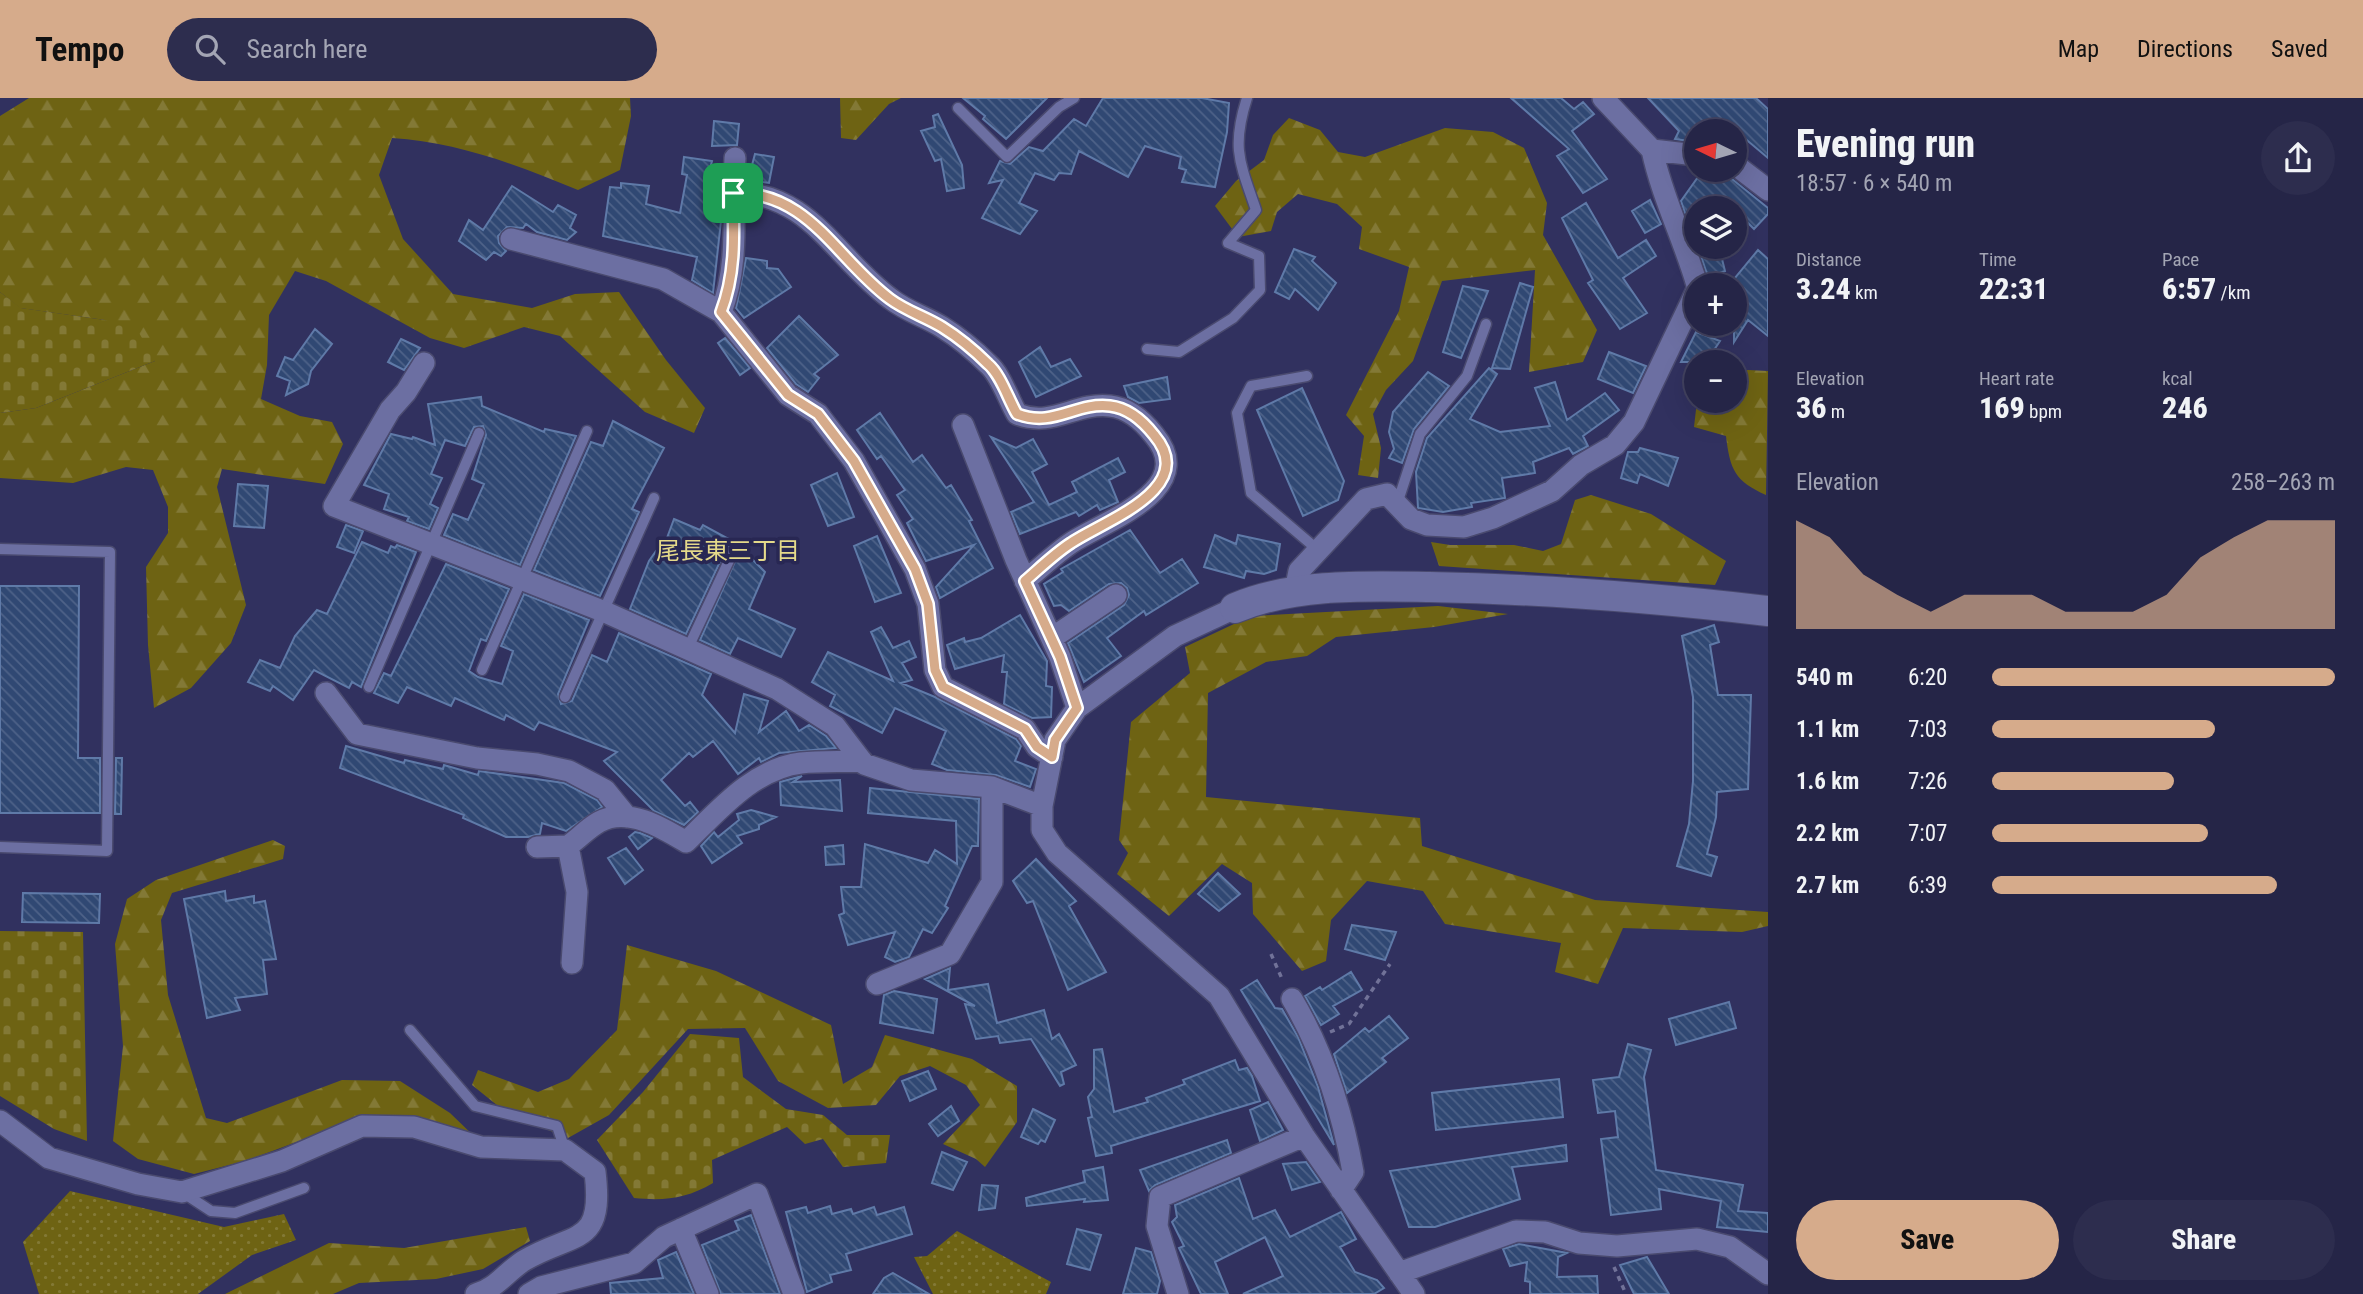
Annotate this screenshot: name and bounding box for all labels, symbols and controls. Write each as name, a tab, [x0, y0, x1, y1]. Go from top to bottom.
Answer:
search box	[167, 18, 657, 81]
text: Tempo	[35, 30, 125, 69]
icon: search	[191, 30, 229, 68]
text: Search here	[247, 34, 367, 64]
text: Map	[2058, 35, 2099, 63]
text: Directions	[2137, 35, 2233, 63]
text: Saved	[2271, 35, 2328, 63]
north arrow	[1684, 119, 1746, 182]
map controls	[1684, 119, 1747, 413]
button: share	[2261, 121, 2335, 195]
text: Evening run	[1796, 122, 1975, 166]
pin	[703, 163, 763, 223]
text: 18:57 · 6 × 540 m	[1796, 170, 1952, 197]
icon: arrive	[714, 174, 752, 212]
button: layers	[1684, 196, 1747, 259]
text: Distance	[1796, 248, 1861, 271]
text: Time	[1979, 248, 2016, 271]
text: Pace	[2162, 248, 2199, 271]
text: 3.24	[1796, 271, 1851, 306]
text: 22:31	[1979, 271, 2048, 306]
text: 6:57	[2162, 271, 2216, 306]
button: +	[1684, 273, 1747, 336]
text: km	[1851, 281, 1878, 304]
text: /km	[2216, 281, 2251, 304]
button: −	[1684, 350, 1747, 413]
text: Elevation	[1796, 367, 1864, 390]
text: Heart rate	[1979, 367, 2054, 390]
text: kcal	[2162, 367, 2193, 390]
text: 36	[1796, 390, 1827, 425]
text: 169	[1979, 390, 2025, 425]
text: 246	[2162, 390, 2208, 425]
text: m	[1827, 400, 1845, 423]
text: bpm	[2025, 400, 2062, 423]
text: Elevation	[1796, 469, 1879, 496]
text: 258–263 m	[2231, 469, 2335, 496]
district label: 尾長東三丁目	[656, 537, 800, 565]
text: 540 m	[1796, 664, 1853, 691]
text: 6:20	[1908, 664, 1947, 691]
text: 1.1 km	[1796, 716, 1859, 743]
text: 7:03	[1908, 716, 1947, 743]
text: 1.6 km	[1796, 768, 1859, 795]
text: 7:26	[1908, 768, 1947, 795]
text: 2.2 km	[1796, 820, 1859, 847]
text: 7:07	[1908, 820, 1947, 847]
text: 2.7 km	[1796, 872, 1859, 899]
text: 6:39	[1908, 872, 1947, 899]
button: Save	[1796, 1200, 2059, 1280]
button: Share	[2073, 1200, 2335, 1280]

